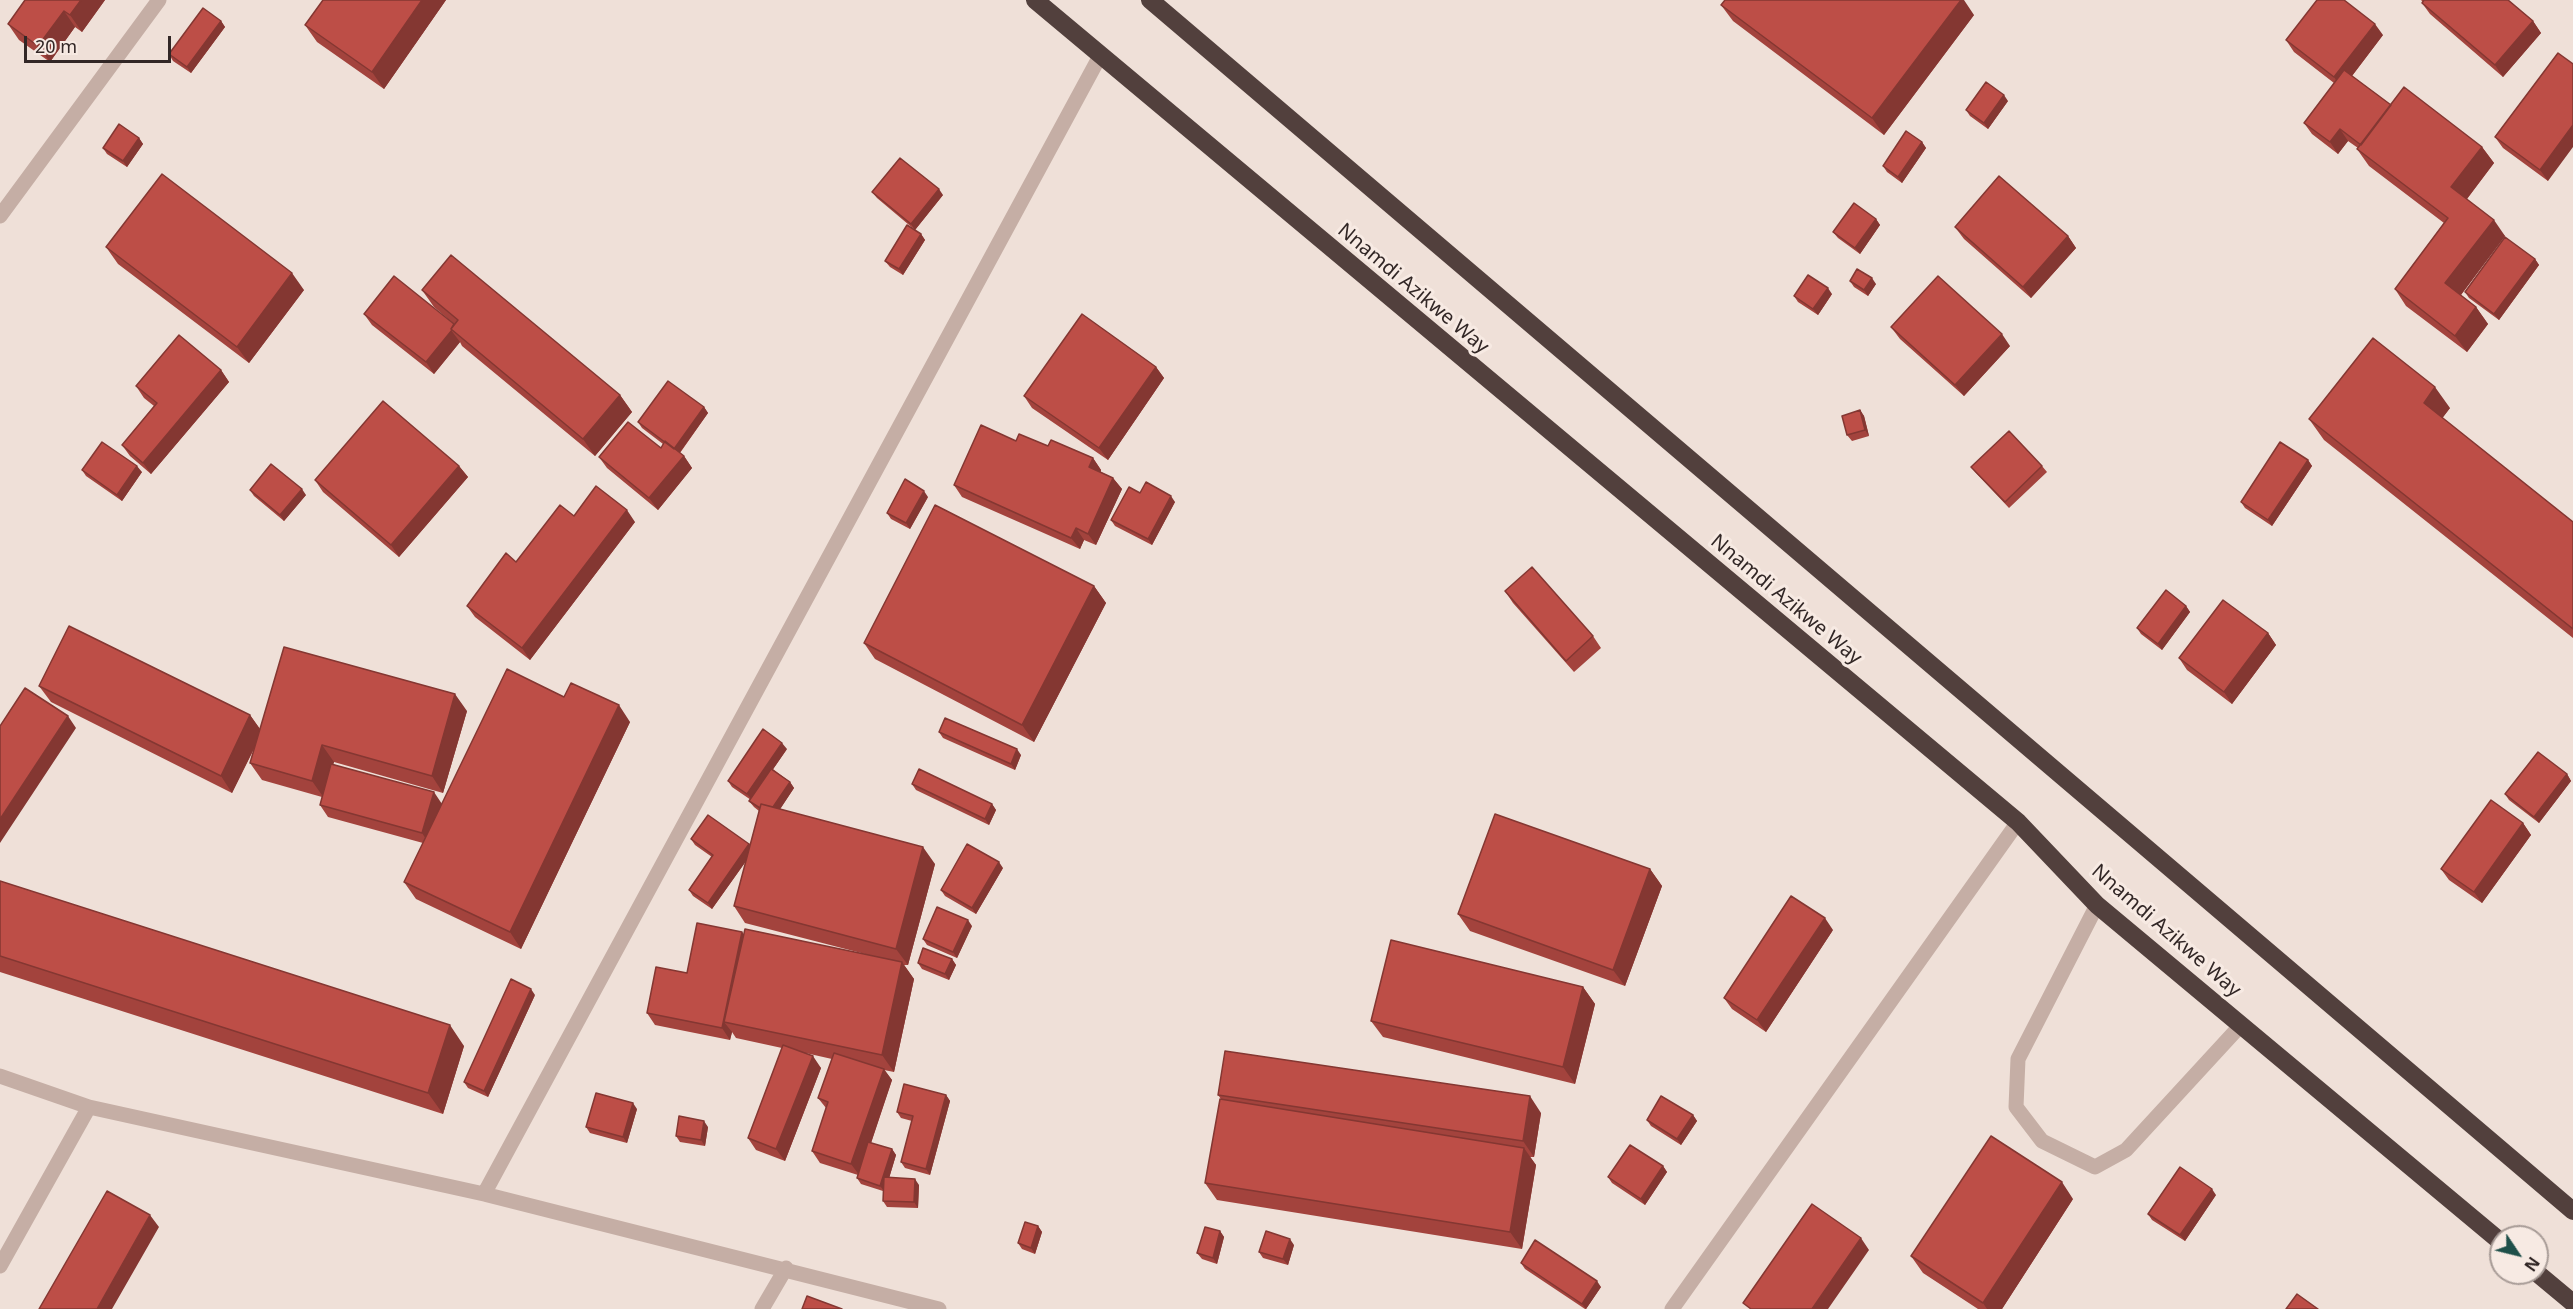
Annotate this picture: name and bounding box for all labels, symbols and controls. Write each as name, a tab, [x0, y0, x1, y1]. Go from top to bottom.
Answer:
scale bar	[27, 24, 174, 62]
text: 20 m	[35, 34, 77, 58]
street label: Nnamdi Azikwe Way	[1333, 219, 1493, 359]
street label: Nnamdi Azikwe Way	[1706, 530, 1866, 670]
street label: Nnamdi Azikwe Way	[2086, 860, 2246, 1002]
north arrow	[2489, 1225, 2549, 1285]
text: N	[2519, 1253, 2545, 1276]

